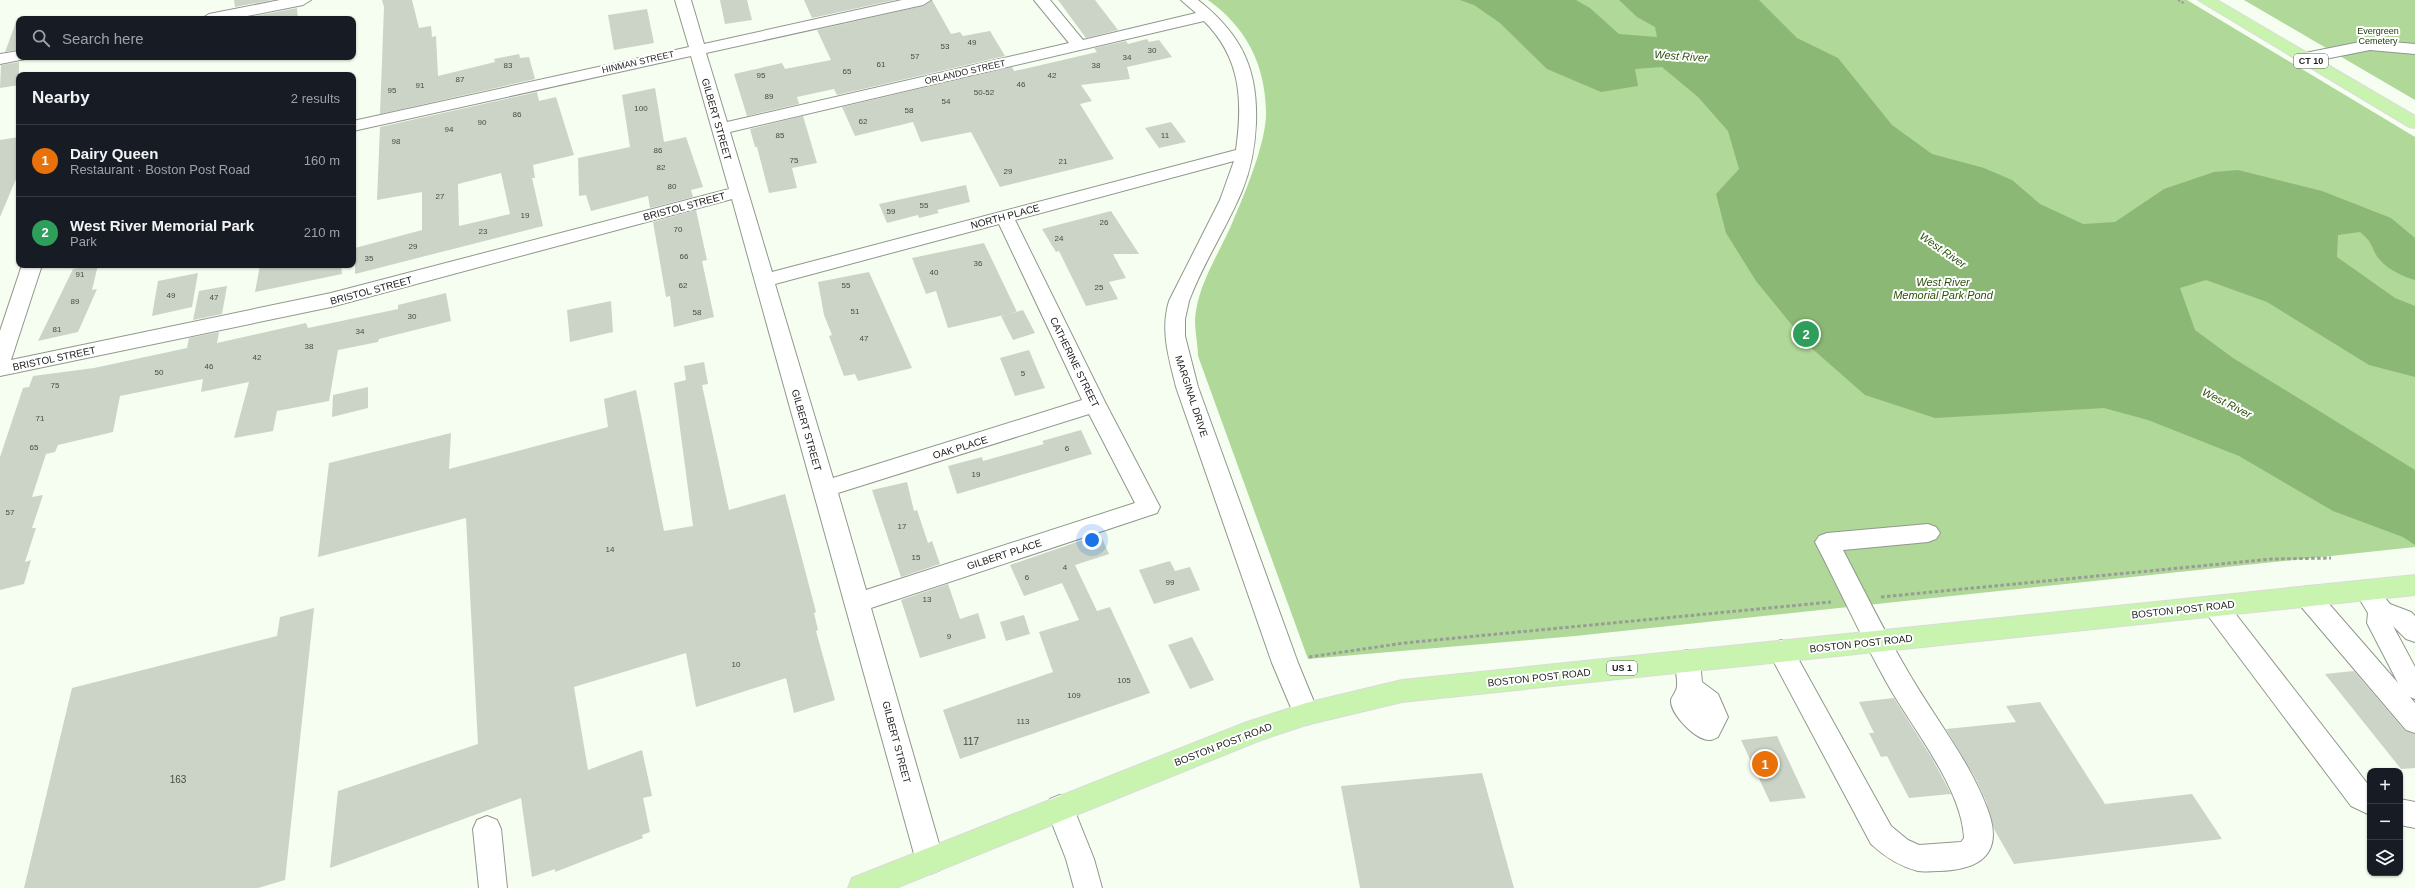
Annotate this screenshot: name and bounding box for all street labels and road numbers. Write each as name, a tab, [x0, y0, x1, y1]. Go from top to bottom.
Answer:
street label: HINMAN STREET	[601, 49, 675, 75]
road number: CT 10	[2294, 54, 2328, 68]
street label: ORLANDO STREET	[924, 58, 1007, 86]
street label: GILBERT STREET	[700, 77, 733, 161]
street label: BRISTOL STREET	[642, 190, 726, 223]
street label: NORTH PLACE	[969, 202, 1041, 231]
street label: BRISTOL STREET	[329, 274, 413, 307]
street label: CATHERINE STREET	[1048, 315, 1101, 409]
street label: BRISTOL STREET	[12, 344, 97, 373]
street label: MARGINAL DRIVE	[1173, 354, 1210, 439]
street label: GILBERT STREET	[790, 388, 823, 472]
street label: OAK PLACE	[931, 434, 989, 461]
street label: GILBERT PLACE	[965, 537, 1043, 572]
street label: BOSTON POST ROAD	[2131, 599, 2235, 620]
street label: BOSTON POST ROAD	[1809, 633, 1913, 654]
road number: US 1	[1607, 661, 1637, 675]
street label: BOSTON POST ROAD	[1487, 667, 1591, 688]
street label: GILBERT STREET	[880, 700, 913, 784]
street label: BOSTON POST ROAD	[1173, 721, 1273, 768]

